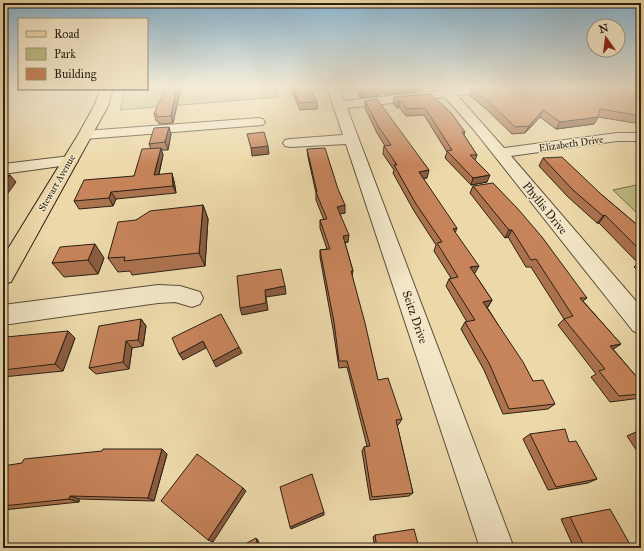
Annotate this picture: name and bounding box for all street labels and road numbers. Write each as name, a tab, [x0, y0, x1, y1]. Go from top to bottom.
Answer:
street label: Elizabeth Drive	[538, 134, 604, 154]
street label: Stewart Avenue	[36, 152, 78, 214]
street label: Phyllis Drive	[520, 179, 570, 237]
street label: Seitz Drive	[399, 289, 431, 345]

